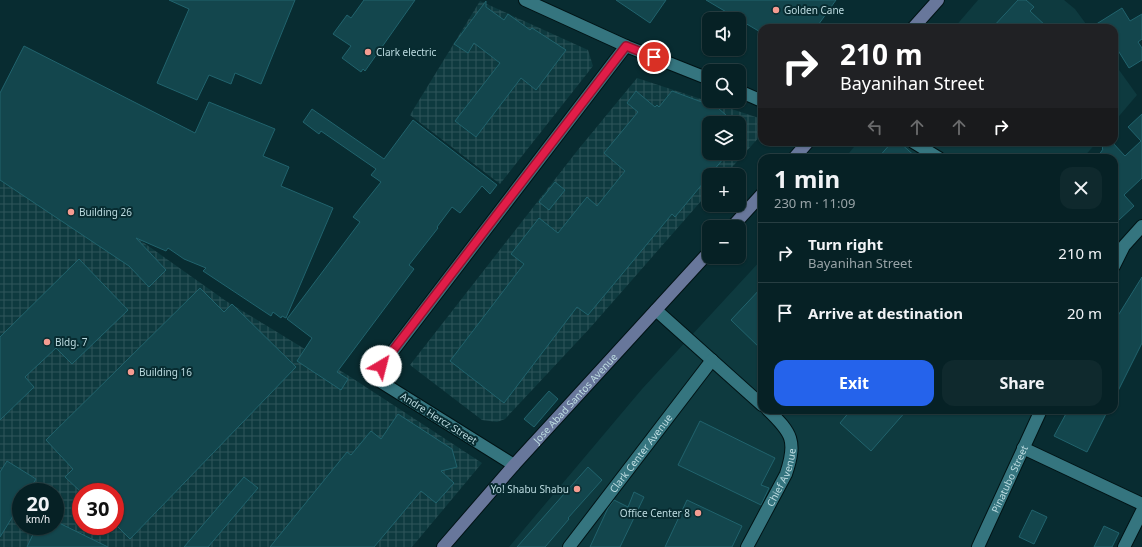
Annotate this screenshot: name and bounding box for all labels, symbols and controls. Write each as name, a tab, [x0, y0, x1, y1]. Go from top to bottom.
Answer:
place label: Golden Cane	[784, 3, 845, 17]
marker: Golden Cane	[771, 5, 781, 15]
map controls	[702, 12, 746, 264]
button: sound	[702, 12, 746, 56]
text: 210 m	[840, 35, 923, 73]
pin	[637, 40, 671, 74]
icon: right	[774, 40, 826, 92]
place label: Clark electric	[376, 45, 437, 59]
icon: arrive	[643, 46, 665, 68]
marker: Clark electric	[363, 47, 373, 57]
button: search	[702, 64, 746, 108]
text: Bayanihan Street	[840, 71, 984, 95]
button: layers	[702, 116, 746, 160]
icon: left	[864, 116, 886, 138]
icon: ahead	[906, 116, 928, 138]
icon: ahead	[948, 116, 970, 138]
icon: right	[990, 116, 1012, 138]
text: 1 min	[774, 162, 840, 195]
button: close	[1060, 167, 1102, 209]
button: +	[702, 168, 746, 212]
text: 230 m · 11:09	[774, 194, 855, 212]
place label: Building 26	[79, 205, 132, 219]
marker: Building 26	[66, 207, 76, 217]
button: −	[702, 220, 746, 264]
text: Turn right	[808, 234, 883, 254]
icon: right	[774, 242, 796, 264]
text: 210 m	[1058, 243, 1102, 263]
text: Bayanihan Street	[808, 254, 912, 272]
icon: arrive	[774, 302, 796, 324]
text: Arrive at destination	[808, 303, 963, 323]
text: 20 m	[1067, 303, 1102, 323]
place label: Bldg. 7	[55, 335, 88, 349]
marker: Bldg. 7	[42, 337, 52, 347]
position arrow	[360, 345, 402, 387]
street label: Jose Abad Santos Avenue	[529, 350, 620, 447]
button: Exit	[774, 360, 934, 406]
button: Share	[942, 360, 1102, 406]
place label: Building 16	[139, 365, 192, 379]
marker: Building 16	[126, 367, 136, 377]
street label: Andre Hercz Street	[398, 389, 480, 447]
street label: Clark Center Avenue	[606, 411, 676, 496]
street label: Pinatubo Street	[988, 442, 1031, 515]
street label: Chief Avenue	[763, 447, 799, 509]
place label: Yo! Shabu Shabu	[491, 482, 569, 496]
speed limit sign: 30	[72, 483, 124, 535]
marker: Yo! Shabu Shabu	[572, 484, 582, 494]
text: 20	[27, 490, 49, 517]
place label: Office Center 8	[620, 506, 690, 520]
marker: Office Center 8	[693, 508, 703, 518]
text: km/h	[26, 512, 50, 526]

